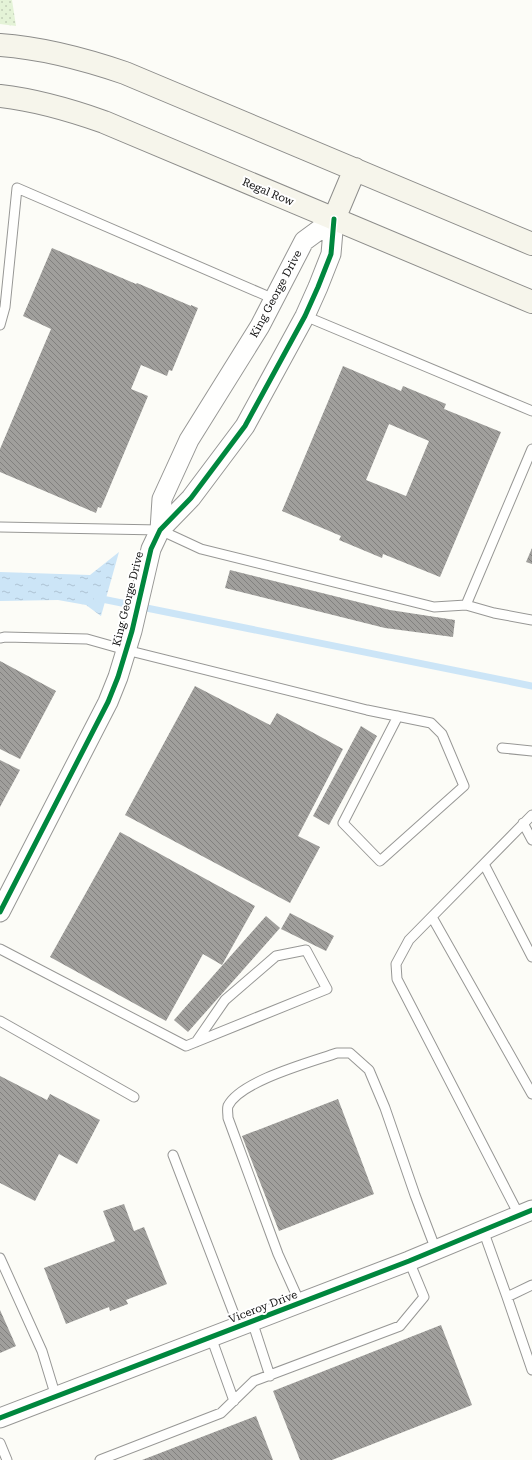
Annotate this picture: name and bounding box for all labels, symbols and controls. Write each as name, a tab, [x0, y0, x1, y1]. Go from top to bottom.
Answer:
street label: Regal Row	[240, 175, 297, 209]
street label: King George Drive	[247, 248, 305, 340]
street label: King George Drive	[110, 550, 146, 648]
street label: Viceroy Drive	[227, 1288, 299, 1326]

